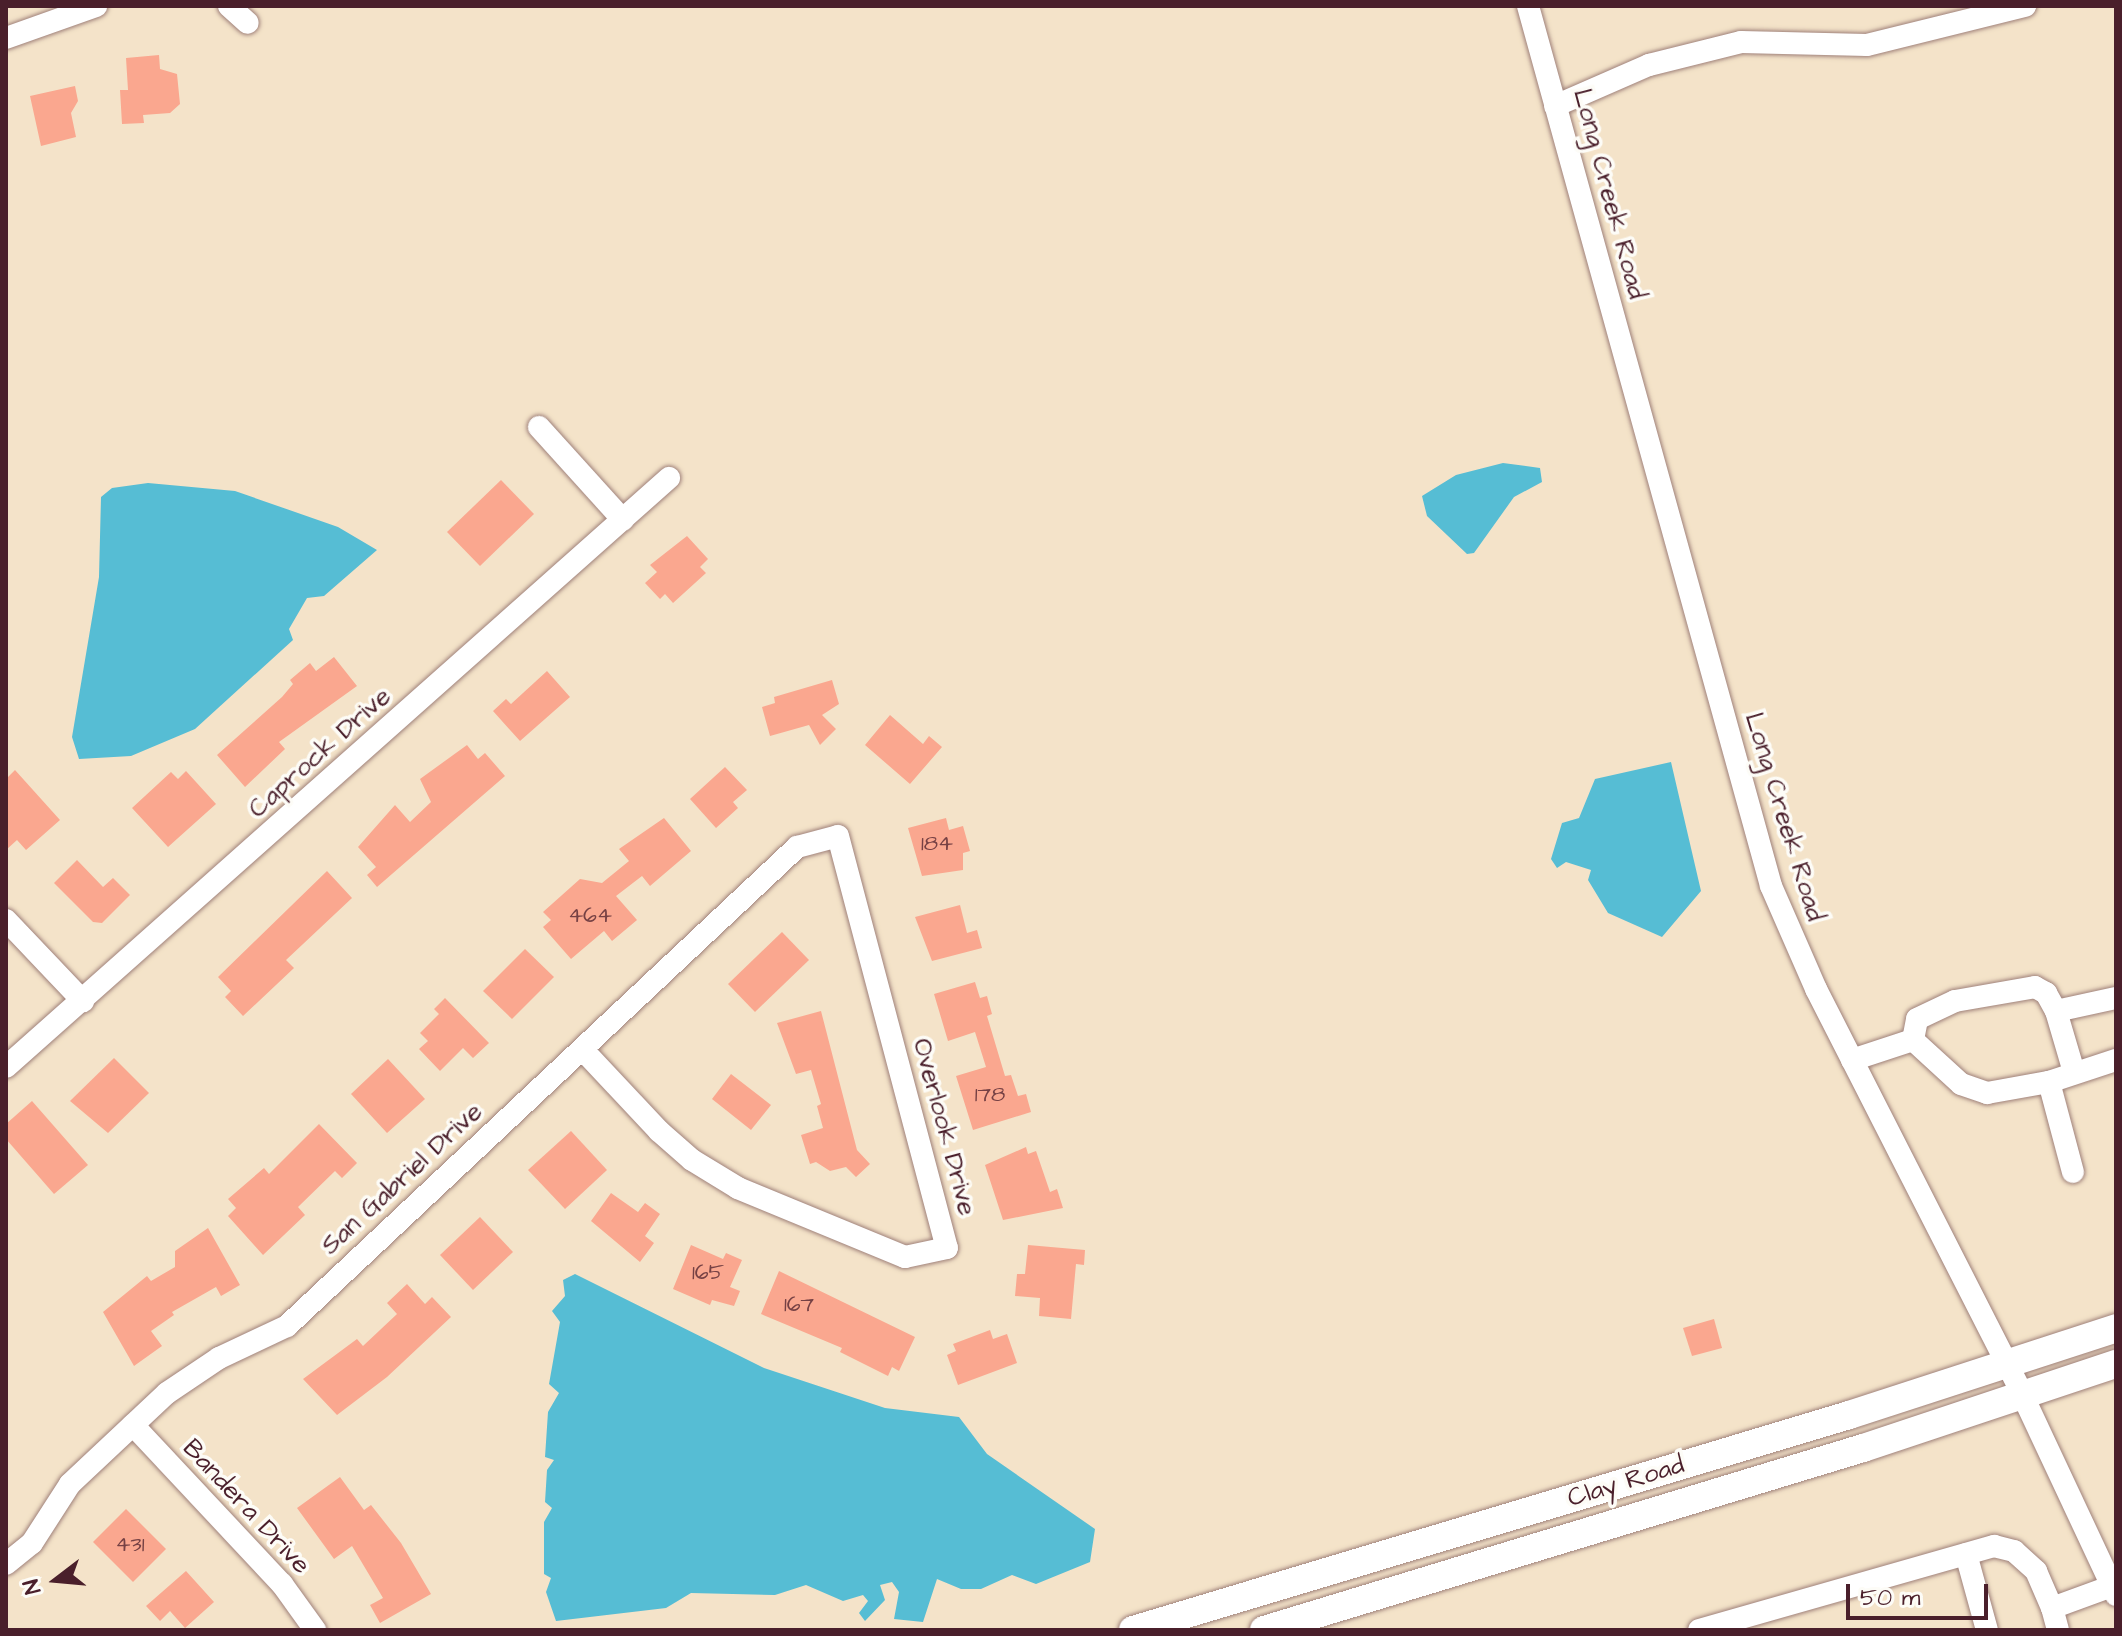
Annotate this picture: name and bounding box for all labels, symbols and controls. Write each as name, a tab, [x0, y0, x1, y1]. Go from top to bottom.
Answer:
street label: Long Creek Road	[1566, 85, 1652, 303]
street label: Caprock Drive	[242, 681, 398, 825]
street label: Long Creek Road	[1737, 709, 1831, 925]
house number: 184	[921, 831, 953, 857]
house number: 464	[568, 903, 612, 929]
street label: Overlook Drive	[905, 1035, 983, 1219]
house number: 178	[975, 1082, 1005, 1108]
street label: San Gabriel Drive	[315, 1096, 489, 1262]
house number: 165	[692, 1260, 724, 1286]
house number: 167	[784, 1292, 814, 1318]
street label: Bandera Drive	[176, 1433, 316, 1581]
street label: Clay Road	[1564, 1450, 1688, 1514]
house number: 431	[116, 1532, 144, 1558]
north arrow	[16, 1540, 96, 1620]
scale bar	[1850, 1568, 1992, 1618]
text: N	[16, 1576, 49, 1598]
text: 50 m	[1860, 1581, 1920, 1615]

